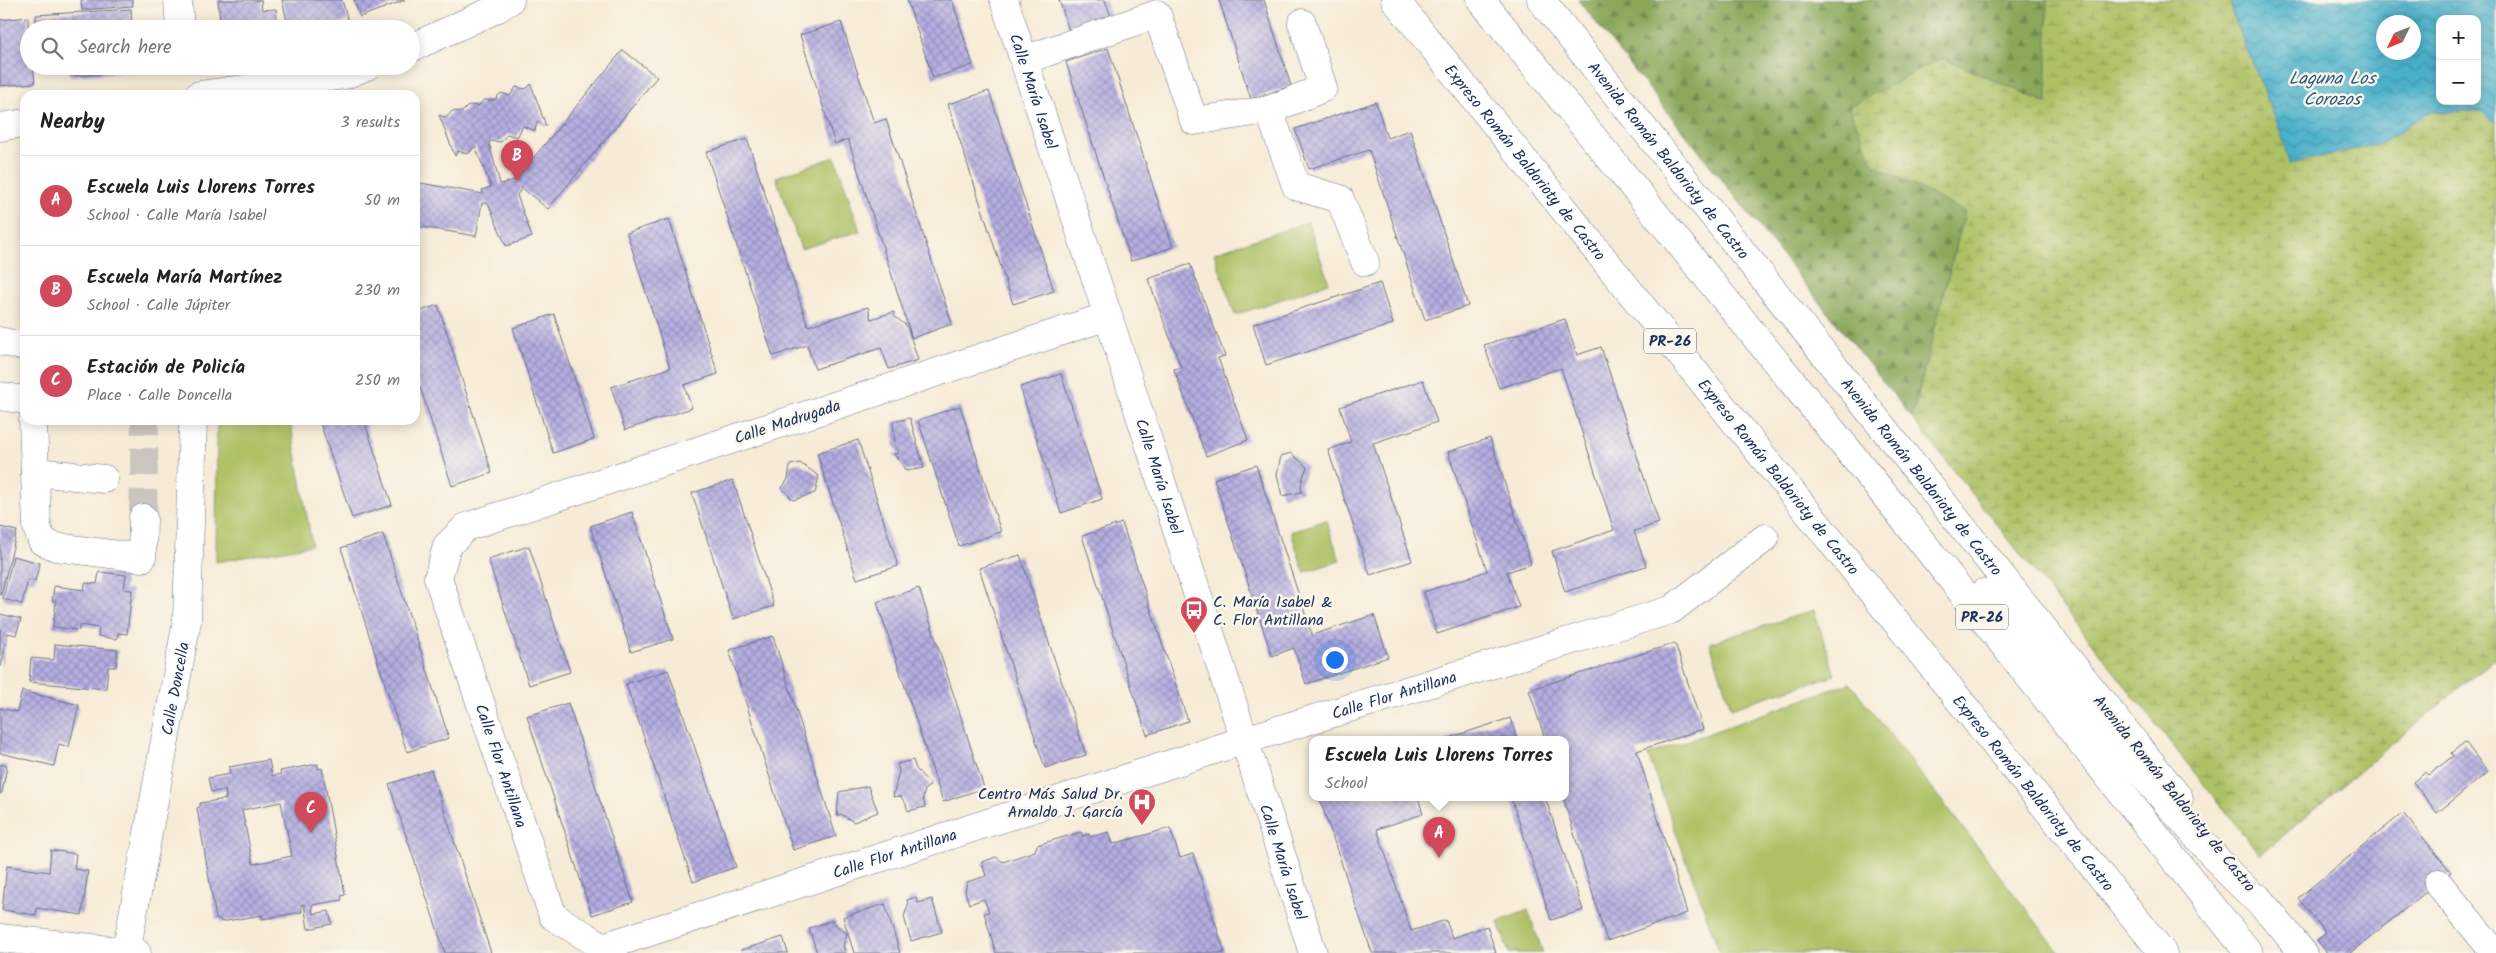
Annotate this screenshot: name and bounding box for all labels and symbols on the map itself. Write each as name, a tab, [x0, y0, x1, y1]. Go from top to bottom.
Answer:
north arrow	[2376, 15, 2421, 60]
street label: Calle María Isabel	[1002, 30, 1063, 153]
street label: Avenida Román Baldorioty de Castro	[1581, 57, 1755, 266]
street label: Expreso Román Baldorioty de Castro	[1437, 59, 1611, 267]
water label: Laguna Los Corozos	[2289, 65, 2378, 115]
pin: B	[501, 140, 533, 181]
road number: PR-26	[1644, 328, 1696, 354]
street label: Avenida Román Baldorioty de Castro	[1834, 373, 2008, 582]
street label: Expreso Román Baldorioty de Castro	[1691, 374, 1865, 581]
street label: Calle Madrugada	[731, 394, 844, 451]
street label: Calle María Isabel	[1128, 415, 1189, 538]
place label: C. María Isabel & C. Flor Antillana	[1213, 590, 1332, 633]
bus stop icon: C. María Isabel & C. Flor Antillana	[1179, 595, 1209, 634]
road number: PR-26	[1956, 604, 2008, 630]
street label: Calle Doncella	[155, 640, 197, 737]
your location	[1322, 647, 1348, 673]
street label: Calle Flor Antillana	[1329, 665, 1460, 727]
street label: Expreso Román Baldorioty de Castro	[1946, 690, 2120, 897]
street label: Avenida Román Baldorioty de Castro	[2086, 690, 2261, 898]
street label: Calle Flor Antillana	[468, 701, 533, 831]
place label: Centro Más Salud Dr. Arnaldo J. García	[978, 782, 1123, 825]
hospital icon: Centro Más Salud Dr. Arnaldo J. García	[1127, 787, 1157, 826]
pin: C	[295, 792, 327, 833]
street label: Calle María Isabel	[1252, 801, 1313, 924]
pin: A	[1423, 817, 1455, 858]
street label: Calle Flor Antillana	[829, 823, 960, 886]

